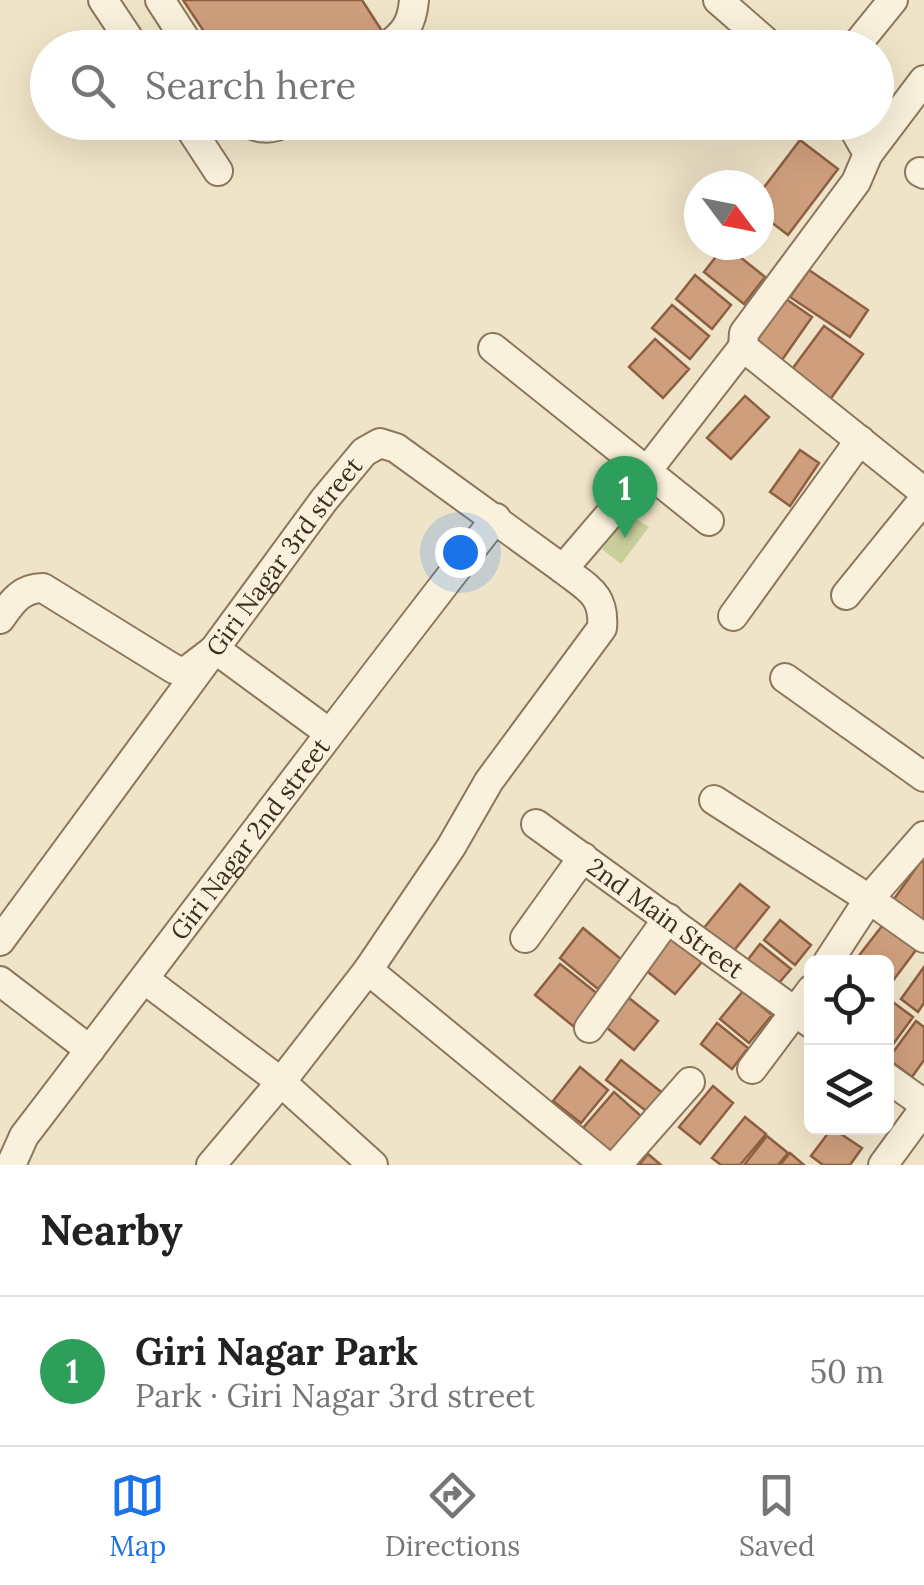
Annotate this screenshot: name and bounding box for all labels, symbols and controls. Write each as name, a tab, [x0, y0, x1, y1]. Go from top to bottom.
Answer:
search box	[30, 30, 894, 140]
icon: search	[65, 58, 120, 113]
text: Search here	[145, 61, 356, 109]
north arrow	[684, 170, 774, 260]
street label: Giri Nagar 3rd street	[199, 450, 369, 662]
pin: 1	[592, 456, 658, 538]
your location	[435, 527, 486, 578]
street label: Giri Nagar 2nd street	[163, 731, 337, 946]
street label: 2nd Main Street	[581, 850, 750, 986]
map controls	[804, 955, 894, 1135]
button: locate	[804, 955, 894, 1045]
button: layers	[804, 1045, 894, 1135]
text: Nearby	[40, 1203, 183, 1257]
text: Giri Nagar Park	[135, 1327, 418, 1375]
text: 1	[66, 1351, 79, 1392]
text: 50 m	[810, 1351, 884, 1392]
text: Park · Giri Nagar 3rd street	[135, 1375, 535, 1416]
tab: Map	[109, 1468, 166, 1564]
tab: Directions	[385, 1468, 520, 1564]
tab: Saved	[739, 1468, 815, 1564]

